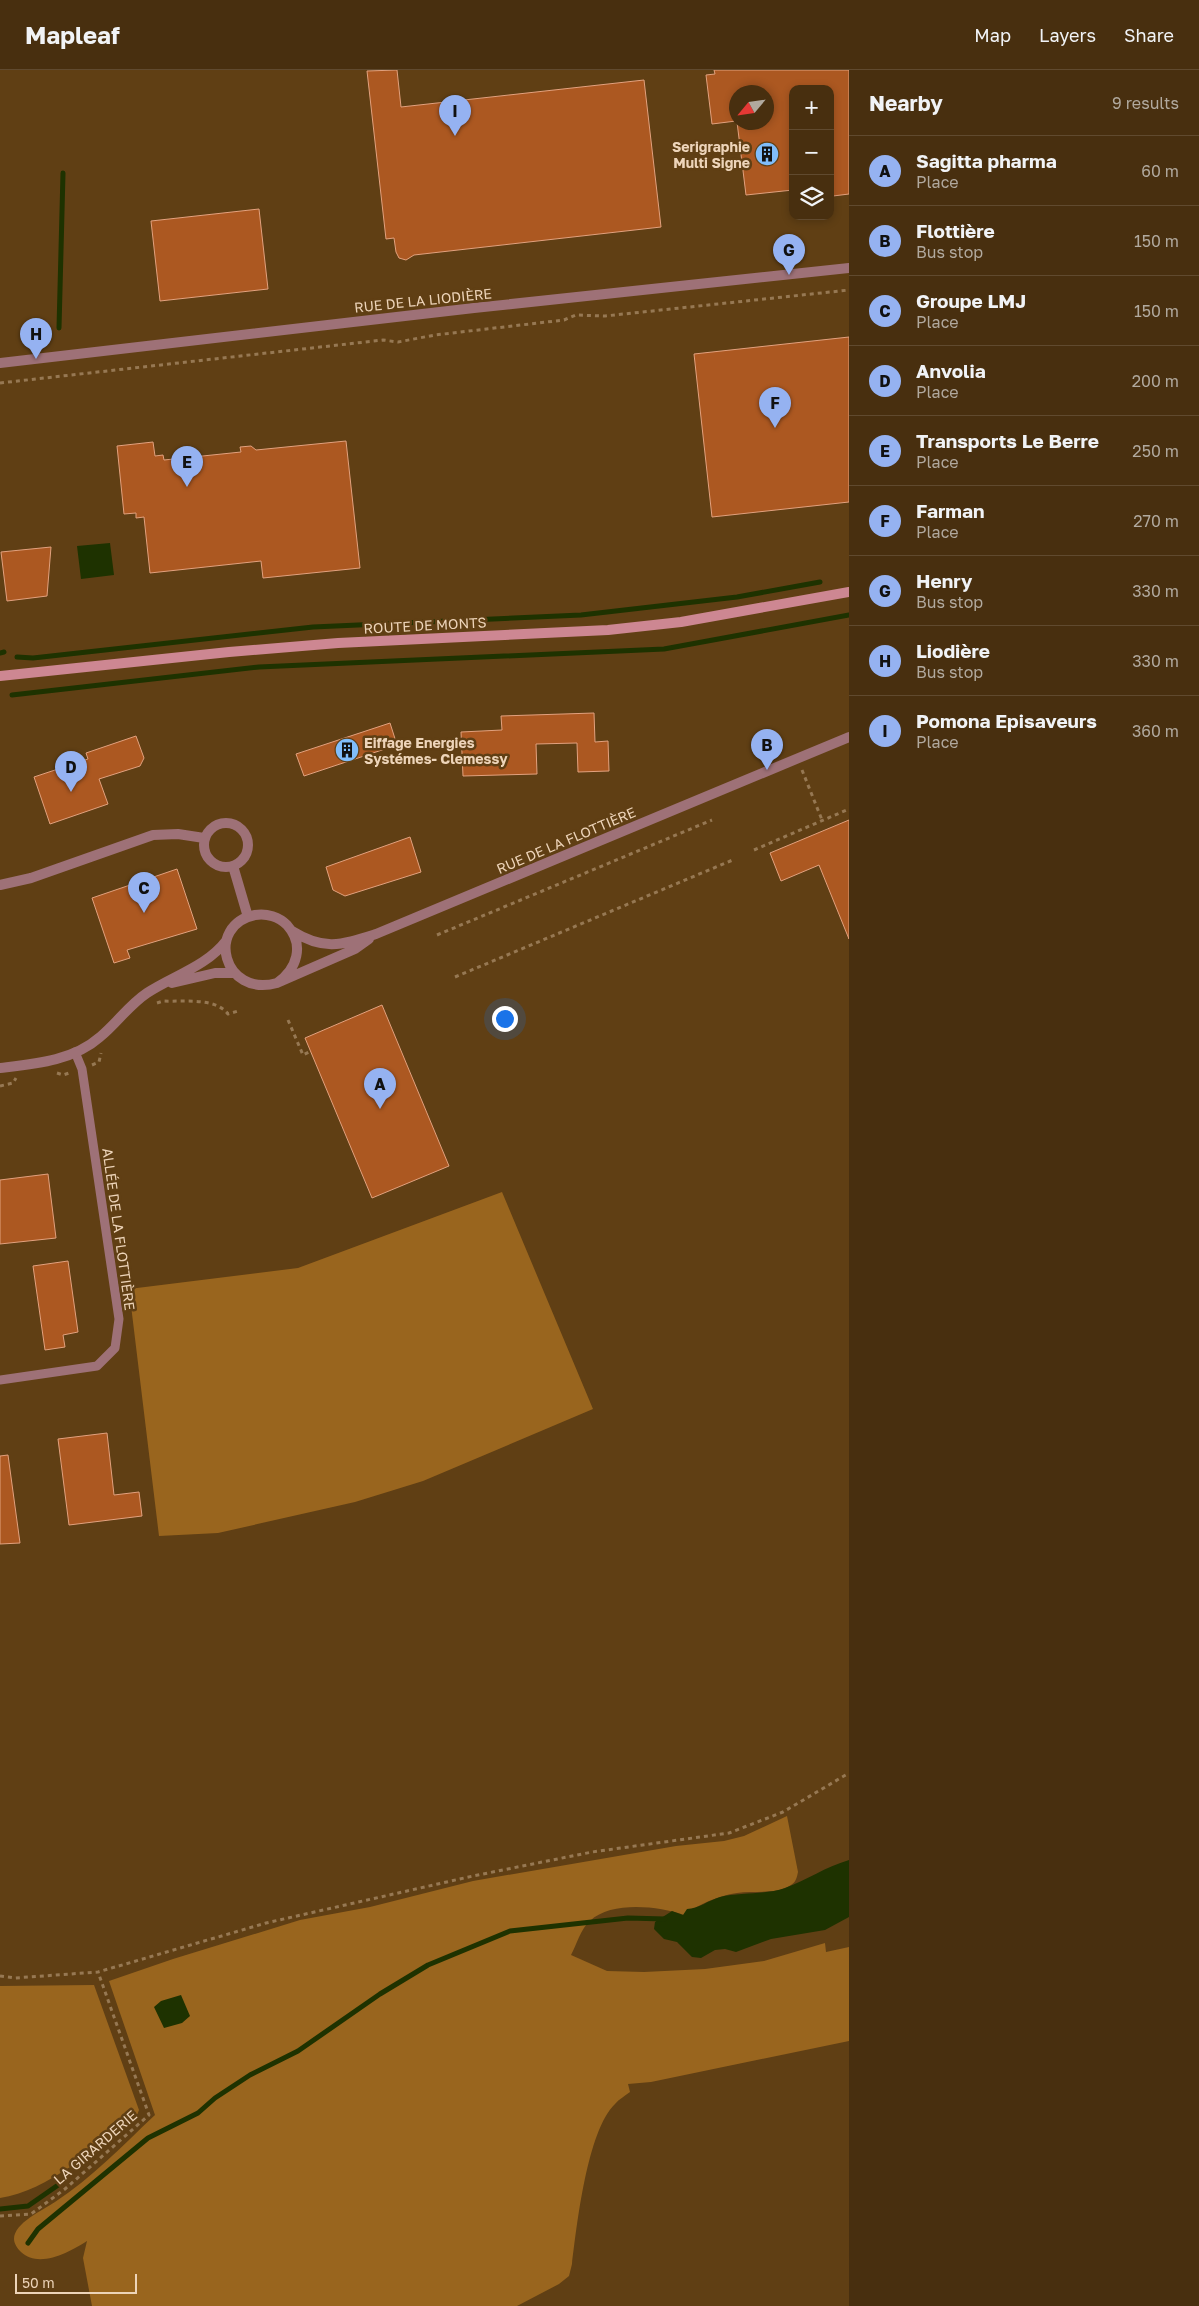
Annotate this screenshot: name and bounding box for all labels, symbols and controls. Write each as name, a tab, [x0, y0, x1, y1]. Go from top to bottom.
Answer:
text: Mapleaf	[25, 20, 120, 49]
text: Map	[974, 24, 1011, 46]
text: Layers	[1039, 24, 1096, 46]
text: Share	[1124, 24, 1174, 46]
north arrow	[729, 85, 774, 130]
map controls	[789, 85, 834, 220]
button: +	[789, 85, 834, 130]
text: Nearby	[869, 90, 943, 116]
text: 9 results	[1112, 93, 1179, 113]
pin: I	[439, 95, 471, 136]
button: −	[789, 130, 834, 175]
place label: Serigraphie Multi Signe	[672, 138, 750, 171]
building icon: Serigraphie Multi Signe	[754, 141, 780, 167]
text: Sagitta pharma	[916, 149, 1057, 172]
text: A	[879, 161, 891, 181]
text: 60 m	[1141, 161, 1179, 181]
text: Place	[916, 172, 959, 192]
button: layers	[789, 175, 834, 220]
text: Flottière	[916, 219, 995, 242]
text: B	[879, 231, 891, 251]
text: 150 m	[1134, 231, 1179, 251]
pin: G	[773, 234, 805, 275]
text: Bus stop	[916, 242, 983, 262]
street label: RUE DE LA LIODIÈRE	[353, 284, 493, 316]
text: Groupe LMJ	[916, 289, 1026, 312]
text: C	[879, 301, 891, 321]
text: 150 m	[1134, 301, 1179, 321]
text: Place	[916, 312, 959, 332]
pin: H	[20, 318, 52, 359]
text: Anvolia	[916, 359, 986, 382]
text: D	[879, 371, 891, 391]
text: 200 m	[1132, 371, 1179, 391]
text: Place	[916, 382, 959, 402]
pin: F	[759, 387, 791, 428]
text: Transports Le Berre	[916, 429, 1099, 452]
text: E	[880, 441, 890, 461]
text: 250 m	[1132, 441, 1179, 461]
pin: E	[171, 446, 203, 487]
text: Place	[916, 452, 959, 472]
text: Farman	[916, 499, 985, 522]
text: F	[880, 511, 890, 531]
text: 270 m	[1133, 511, 1179, 531]
text: Place	[916, 522, 959, 542]
text: Henry	[916, 569, 972, 592]
text: G	[879, 581, 891, 601]
text: 330 m	[1132, 581, 1179, 601]
text: Bus stop	[916, 592, 983, 612]
street label: ROUTE DE MONTS	[363, 613, 487, 637]
text: Liodière	[916, 639, 990, 662]
text: H	[879, 651, 891, 671]
text: 330 m	[1132, 651, 1179, 671]
text: Bus stop	[916, 662, 983, 682]
text: Pomona Episaveurs	[916, 709, 1097, 732]
text: I	[882, 721, 888, 741]
text: 360 m	[1132, 721, 1179, 741]
pin: B	[751, 729, 783, 770]
text: Place	[916, 732, 959, 752]
place label: Eiffage Energies Systémes- Clemessy	[364, 734, 508, 767]
building icon: Eiffage Energies Systémes- Clemessy	[334, 737, 360, 763]
pin: D	[55, 751, 87, 792]
street label: RUE DE LA FLOTTIÈRE	[494, 803, 638, 877]
pin: C	[128, 872, 160, 913]
your location	[492, 1006, 518, 1032]
pin: A	[364, 1068, 396, 1109]
street label: ALLÉE DE LA FLOTTIÈRE	[99, 1147, 139, 1311]
street label: LA GIRARDERIE	[50, 2106, 140, 2188]
scale bar	[15, 2271, 138, 2294]
text: 50 m	[22, 2274, 55, 2291]

